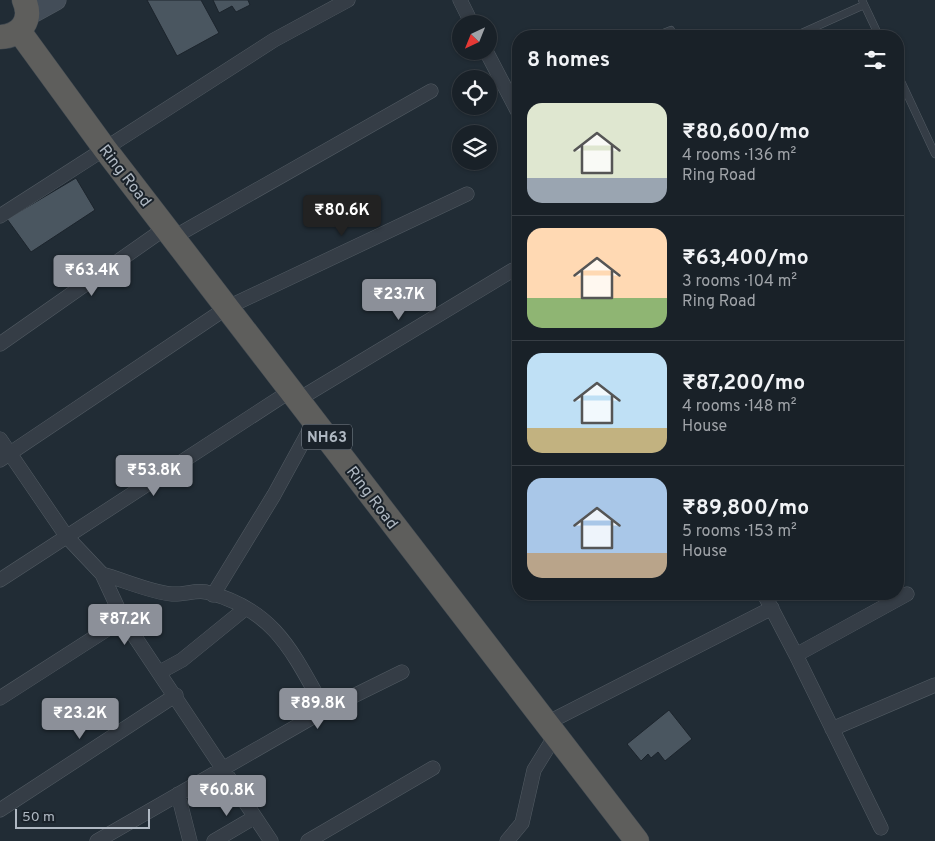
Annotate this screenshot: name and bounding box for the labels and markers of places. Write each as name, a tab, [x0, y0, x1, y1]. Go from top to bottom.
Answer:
pin: ₹80.6K	[301, 194, 383, 237]
pin: ₹63.4K	[51, 254, 133, 297]
pin: ₹23.7K	[358, 278, 440, 321]
pin: ₹53.8K	[113, 454, 195, 497]
pin: ₹87.2K	[84, 604, 166, 646]
pin: ₹89.8K	[277, 688, 359, 730]
pin: ₹23.2K	[39, 698, 121, 740]
pin: ₹60.8K	[186, 774, 268, 817]

